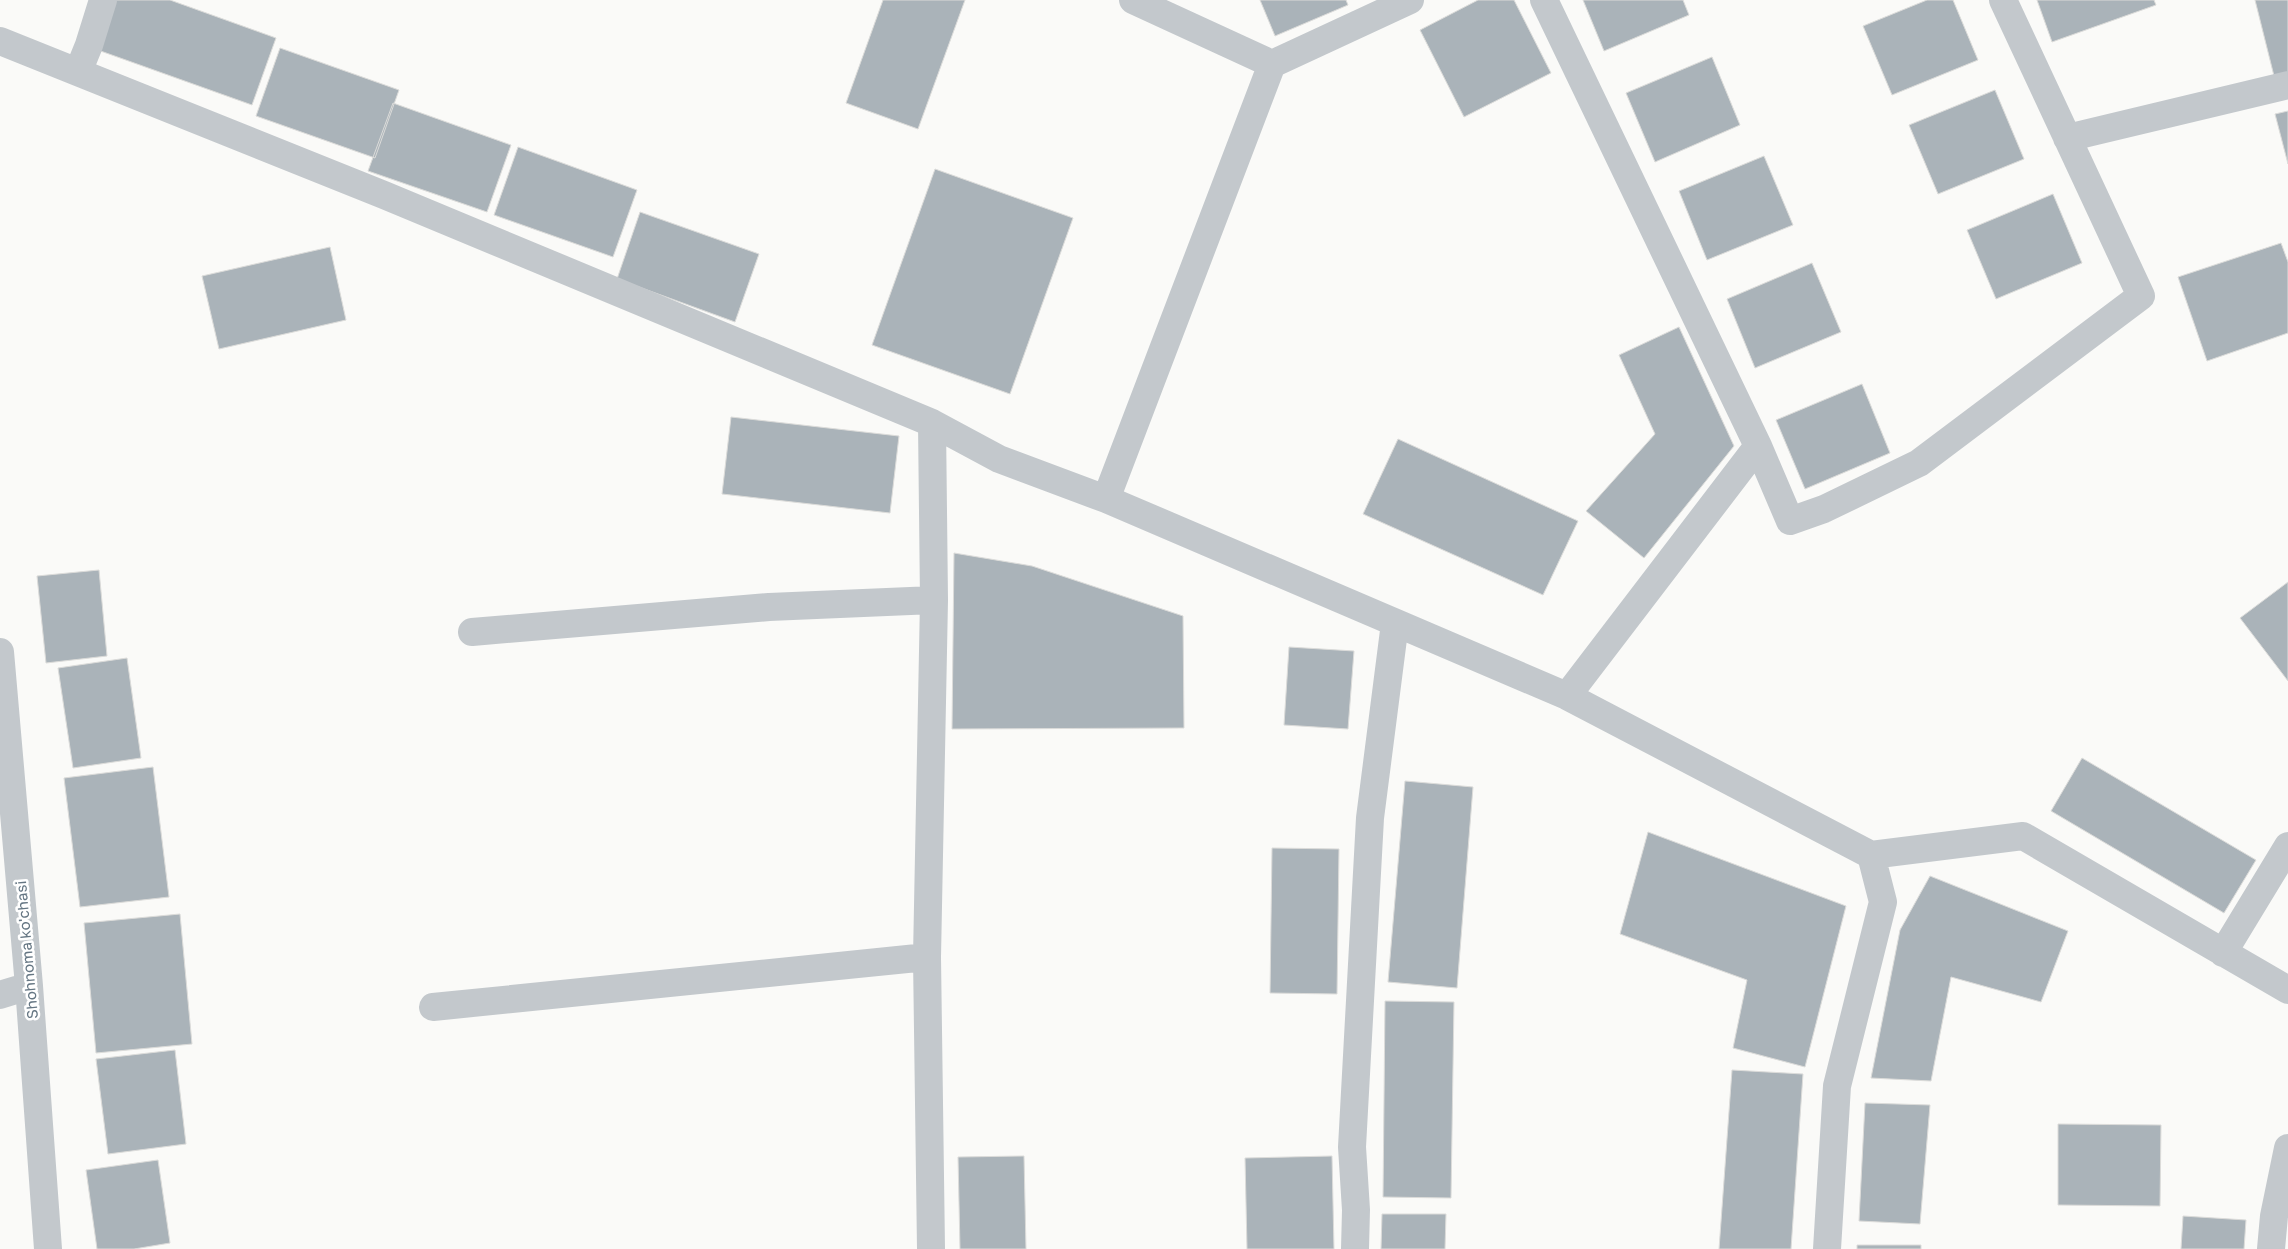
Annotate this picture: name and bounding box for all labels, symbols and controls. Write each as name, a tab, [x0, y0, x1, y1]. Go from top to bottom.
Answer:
street label: Shohnoma ko'chasi	[11, 880, 41, 1020]

